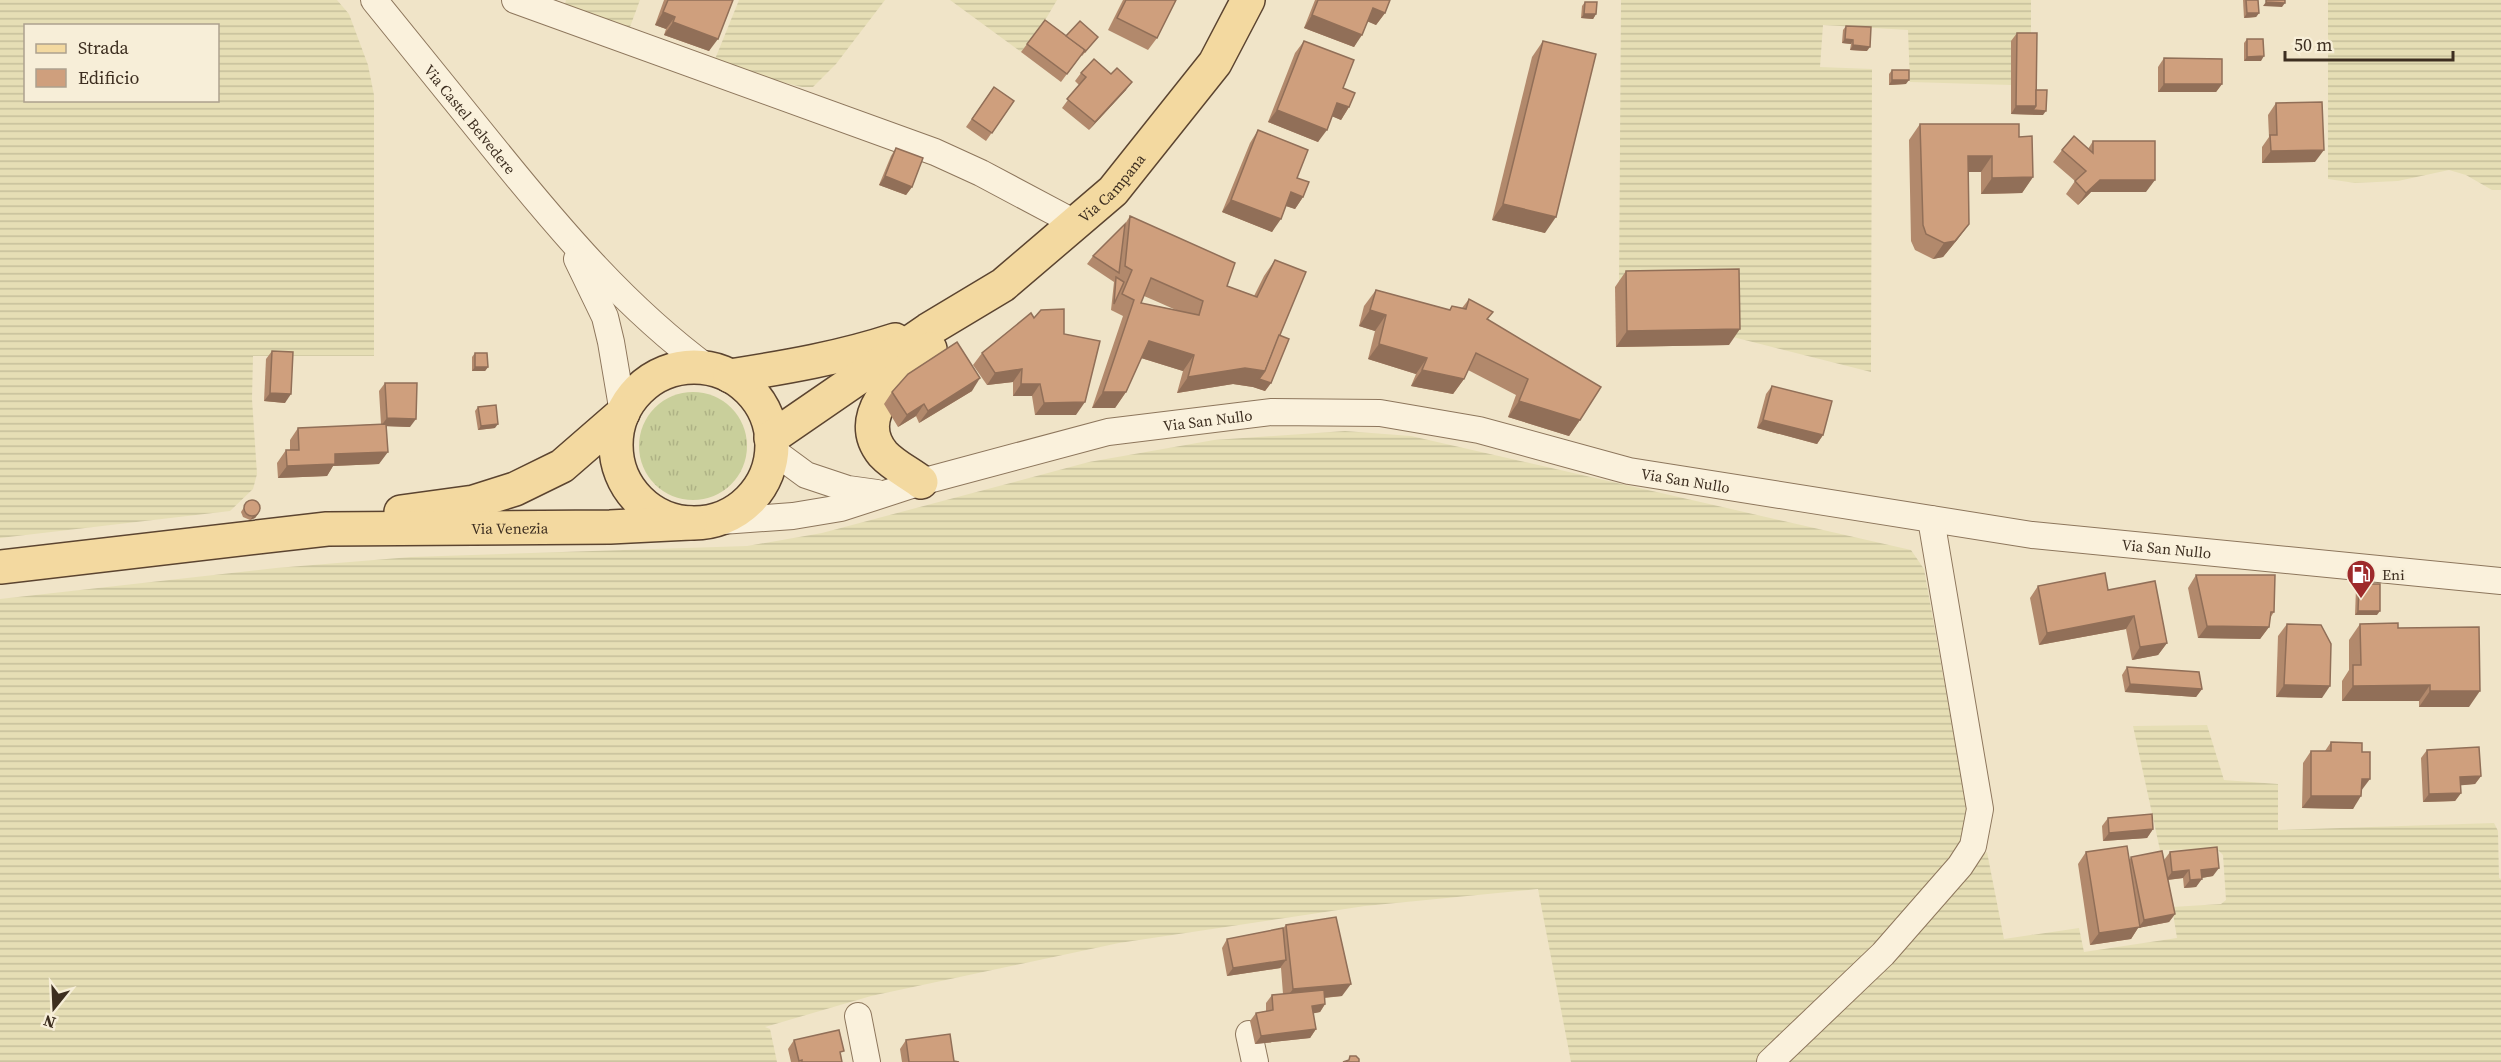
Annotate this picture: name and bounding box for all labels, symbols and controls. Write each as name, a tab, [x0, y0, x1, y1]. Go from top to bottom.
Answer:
legend	[24, 24, 219, 102]
scale bar	[2285, 24, 2453, 62]
text: 50 m	[2294, 32, 2332, 57]
text: Strada	[78, 35, 129, 60]
street label: Via Castel Belvedere	[419, 60, 521, 179]
text: Edificio	[78, 65, 139, 90]
street label: Via Campana	[1073, 148, 1150, 227]
street label: Via San Nullo	[1162, 404, 1254, 436]
street label: Via San Nullo	[1640, 463, 1732, 497]
street label: Via Venezia	[471, 517, 549, 538]
street label: Via San Nullo	[2121, 533, 2212, 563]
fuel station icon: Eni	[2345, 558, 2377, 600]
place label: Eni	[2382, 564, 2405, 585]
north arrow	[24, 978, 84, 1038]
text: N	[40, 1010, 58, 1035]

